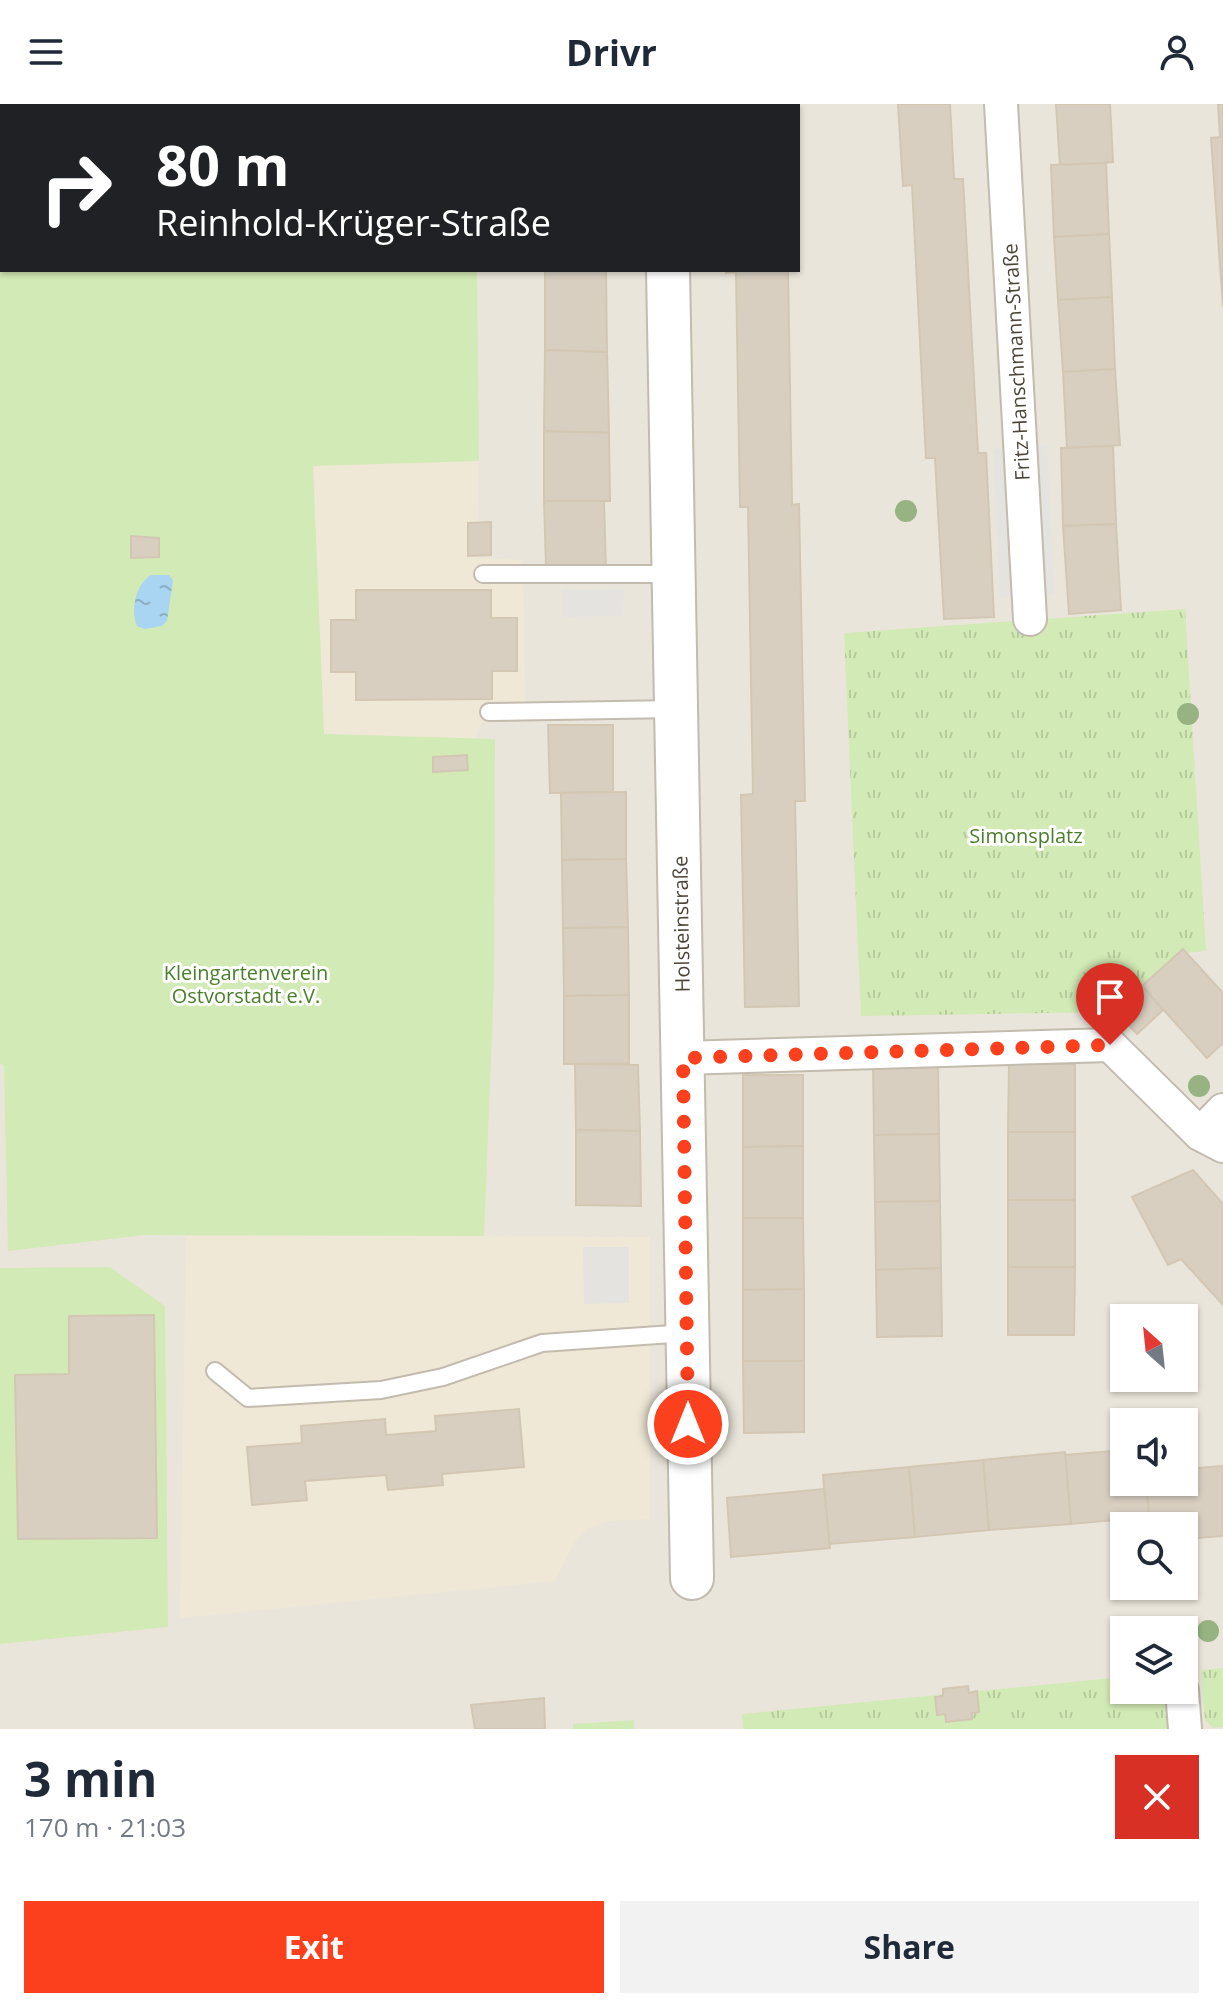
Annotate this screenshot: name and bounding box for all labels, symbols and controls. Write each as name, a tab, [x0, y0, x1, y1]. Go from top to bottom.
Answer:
text: Drivr	[566, 28, 657, 77]
icon: menu	[24, 30, 68, 74]
icon: person	[1155, 30, 1199, 74]
text: 80 m	[156, 126, 290, 202]
icon: right	[24, 136, 128, 240]
text: Reinhold-Krüger-Straße	[156, 198, 551, 247]
street label: Fritz-Hanschmann-Straße	[996, 243, 1036, 481]
park label: Simonsplatz	[969, 822, 1083, 849]
street label: Holsteinstraße	[666, 855, 696, 993]
park label: Kleingartenverein Ostvorstadt e.V.	[164, 959, 328, 1009]
pin	[1076, 963, 1144, 1045]
icon: arrive	[1088, 975, 1132, 1019]
north arrow	[1110, 1304, 1198, 1392]
map controls	[1110, 1304, 1198, 1704]
position arrow	[646, 1382, 730, 1466]
button: sound	[1110, 1408, 1198, 1496]
button: search	[1110, 1512, 1198, 1600]
button: layers	[1110, 1616, 1198, 1704]
text: 3 min	[24, 1746, 157, 1811]
button: close	[1115, 1755, 1199, 1839]
text: 170 m · 21:03	[24, 1809, 186, 1845]
button: Exit	[24, 1901, 604, 1993]
button: Share	[620, 1901, 1199, 1993]

